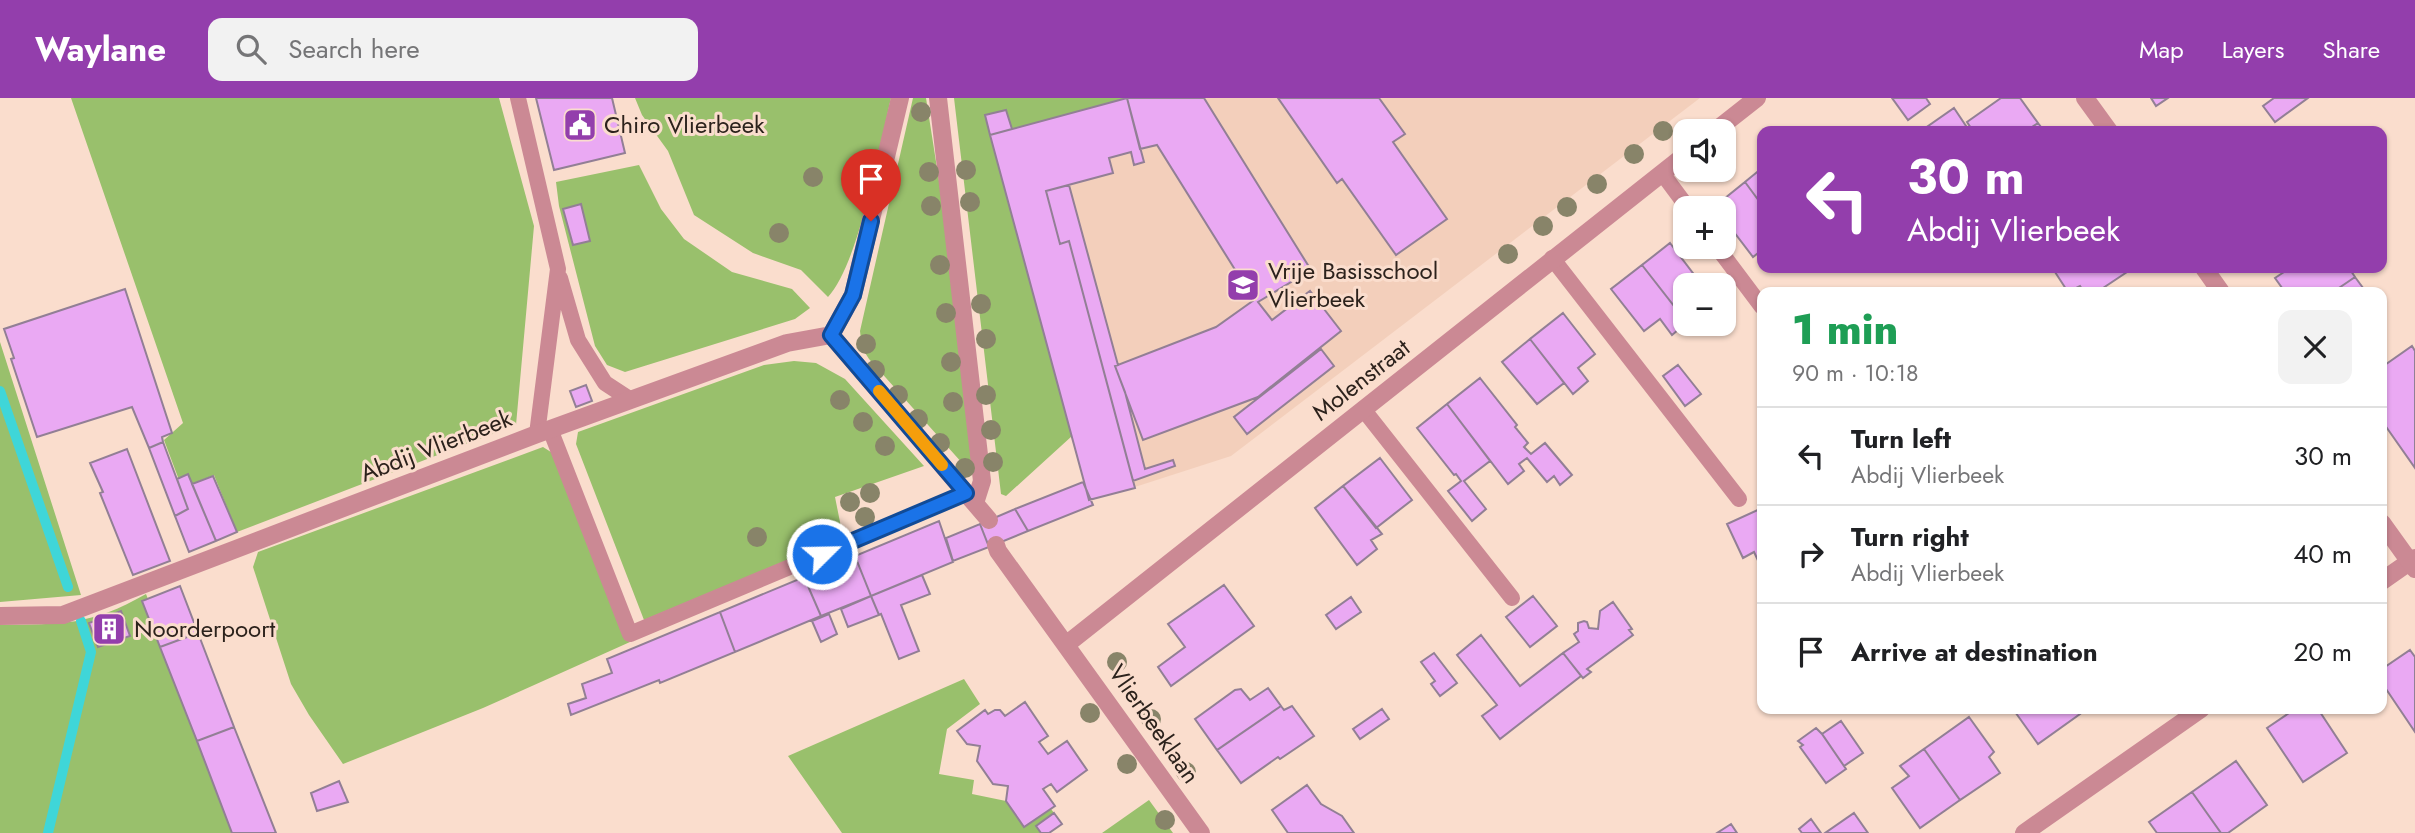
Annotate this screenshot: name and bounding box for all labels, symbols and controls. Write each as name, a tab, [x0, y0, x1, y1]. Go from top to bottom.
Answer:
search box	[208, 18, 698, 81]
text: Waylane	[35, 26, 166, 73]
icon: search	[232, 30, 270, 68]
text: Search here	[288, 30, 420, 68]
text: Map	[2139, 32, 2184, 67]
text: Layers	[2222, 32, 2284, 67]
text: Share	[2322, 32, 2380, 67]
public building icon: Chiro Vlierbeek	[561, 106, 599, 144]
place label: Chiro Vlierbeek	[604, 107, 765, 142]
map controls	[1673, 119, 1736, 336]
button: sound	[1673, 119, 1736, 182]
text: 30 m	[1907, 142, 2025, 212]
pin	[841, 149, 901, 221]
icon: left	[1792, 154, 1883, 245]
icon: arrive	[852, 160, 890, 198]
button: +	[1673, 196, 1736, 259]
text: Abdij Vlierbeek	[1907, 207, 2120, 253]
place label: Vrije Basisschool Vlierbeek	[1268, 253, 1438, 316]
school or university icon: Vrije Basisschool Vlierbeek	[1224, 266, 1262, 304]
button: −	[1673, 273, 1736, 336]
text: 1 min	[1792, 299, 1898, 360]
button: close	[2278, 310, 2352, 384]
street label: Molenstraat	[1304, 330, 1417, 429]
text: 90 m · 10:18	[1792, 356, 1919, 390]
street label: Abdij Vlierbeek	[355, 400, 517, 491]
text: Turn left	[1851, 420, 1951, 458]
icon: left	[1792, 437, 1830, 475]
text: 30 m	[2294, 437, 2352, 475]
text: Abdij Vlierbeek	[1851, 458, 2004, 492]
position arrow	[785, 517, 859, 591]
text: Turn right	[1851, 518, 1969, 556]
icon: right	[1792, 535, 1830, 573]
text: 40 m	[2293, 535, 2352, 573]
text: Abdij Vlierbeek	[1851, 556, 2004, 590]
building icon: Noorderpoort	[90, 610, 128, 648]
place label: Noorderpoort	[134, 611, 275, 646]
icon: arrive	[1792, 633, 1830, 671]
text: Arrive at destination	[1851, 633, 2098, 671]
text: 20 m	[2294, 633, 2352, 671]
street label: Vlierbeeklaan	[1100, 657, 1208, 790]

